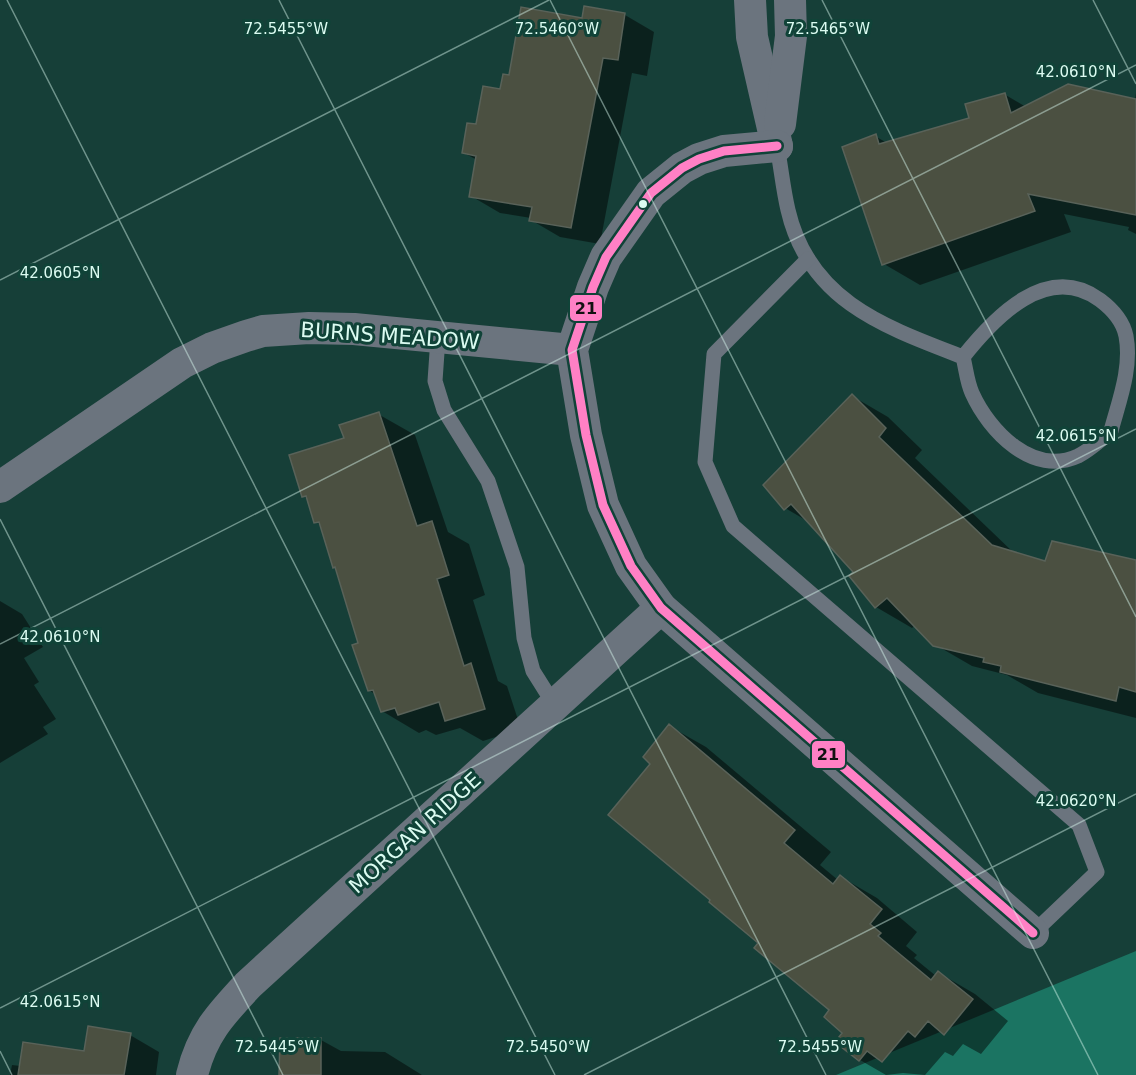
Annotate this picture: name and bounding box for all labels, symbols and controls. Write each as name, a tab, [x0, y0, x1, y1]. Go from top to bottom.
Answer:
text: 72.5455°W	[244, 20, 328, 38]
text: 72.5460°W	[515, 20, 599, 38]
text: 72.5465°W	[786, 20, 870, 38]
text: 42.0610°N	[1036, 63, 1116, 81]
unlabelled marker	[637, 198, 649, 210]
text: 42.0605°N	[20, 264, 100, 282]
line badge: 21	[569, 294, 603, 322]
text: 21	[575, 299, 597, 318]
street label: BURNS MEADOW	[300, 318, 480, 354]
text: 42.0615°N	[1036, 427, 1116, 445]
text: 42.0610°N	[20, 628, 100, 646]
line badge: 21	[811, 740, 846, 769]
text: 21	[817, 745, 839, 764]
street label: MORGAN RIDGE	[344, 768, 486, 898]
text: 42.0620°N	[1036, 792, 1116, 810]
text: 42.0615°N	[20, 993, 100, 1011]
text: 72.5445°W	[235, 1038, 319, 1056]
text: 72.5450°W	[506, 1038, 590, 1056]
text: 72.5455°W	[778, 1038, 862, 1056]

